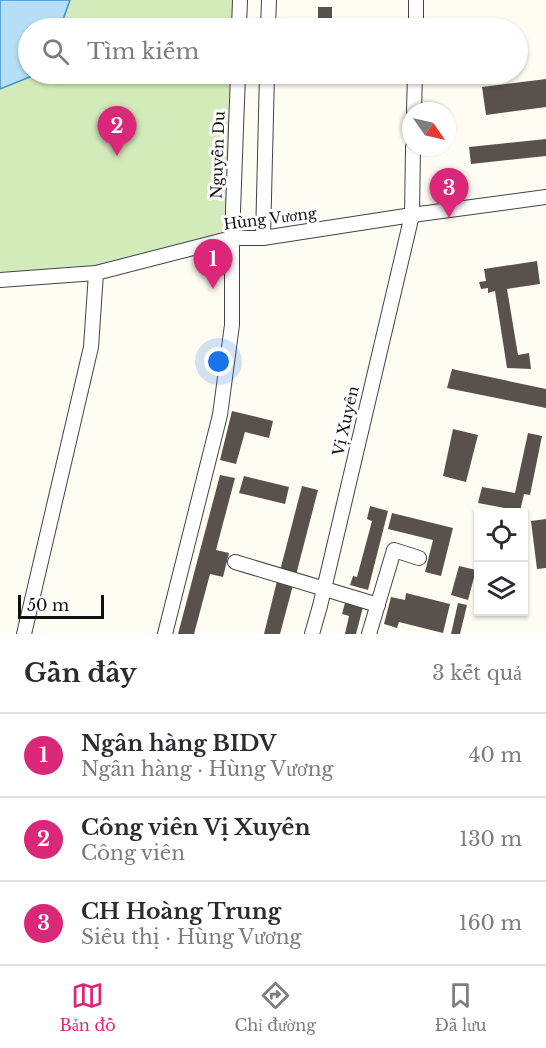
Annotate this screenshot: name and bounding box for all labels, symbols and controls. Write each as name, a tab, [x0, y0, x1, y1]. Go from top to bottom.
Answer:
search box	[18, 18, 528, 84]
icon: search	[39, 35, 72, 68]
text: Tìm kiếm	[87, 38, 199, 65]
north arrow	[402, 102, 456, 156]
pin: 2	[98, 106, 136, 156]
street label: Nguyễn Du	[206, 111, 229, 199]
pin: 3	[430, 168, 468, 218]
street label: Hùng Vương	[222, 203, 319, 234]
pin: 1	[194, 240, 232, 289]
your location	[204, 347, 233, 376]
street label: Vị Xuyên	[328, 384, 363, 459]
map controls	[474, 508, 528, 616]
button: locate	[474, 508, 528, 562]
button: layers	[474, 562, 528, 616]
scale bar	[18, 592, 104, 620]
text: 50 m	[27, 595, 69, 615]
text: Gần đây	[24, 657, 137, 689]
text: 3 kết quả	[432, 661, 522, 685]
text: Ngân hàng BIDV	[81, 730, 277, 757]
text: 1	[39, 743, 48, 767]
text: 40 m	[469, 743, 522, 767]
text: Ngân hàng · Hùng Vương	[81, 757, 333, 781]
text: Công viên Vị Xuyên	[81, 814, 310, 841]
text: 2	[37, 827, 50, 851]
text: 130 m	[459, 827, 522, 851]
text: Công viên	[81, 841, 185, 865]
text: CH Hoàng Trung	[81, 898, 281, 925]
text: 3	[37, 911, 50, 935]
text: 160 m	[459, 911, 522, 935]
text: Siêu thị · Hùng Vương	[81, 925, 301, 949]
tab: Bản đồ	[59, 979, 116, 1035]
tab: Chỉ đường	[234, 979, 316, 1035]
tab: Đã lưu	[435, 979, 487, 1035]

